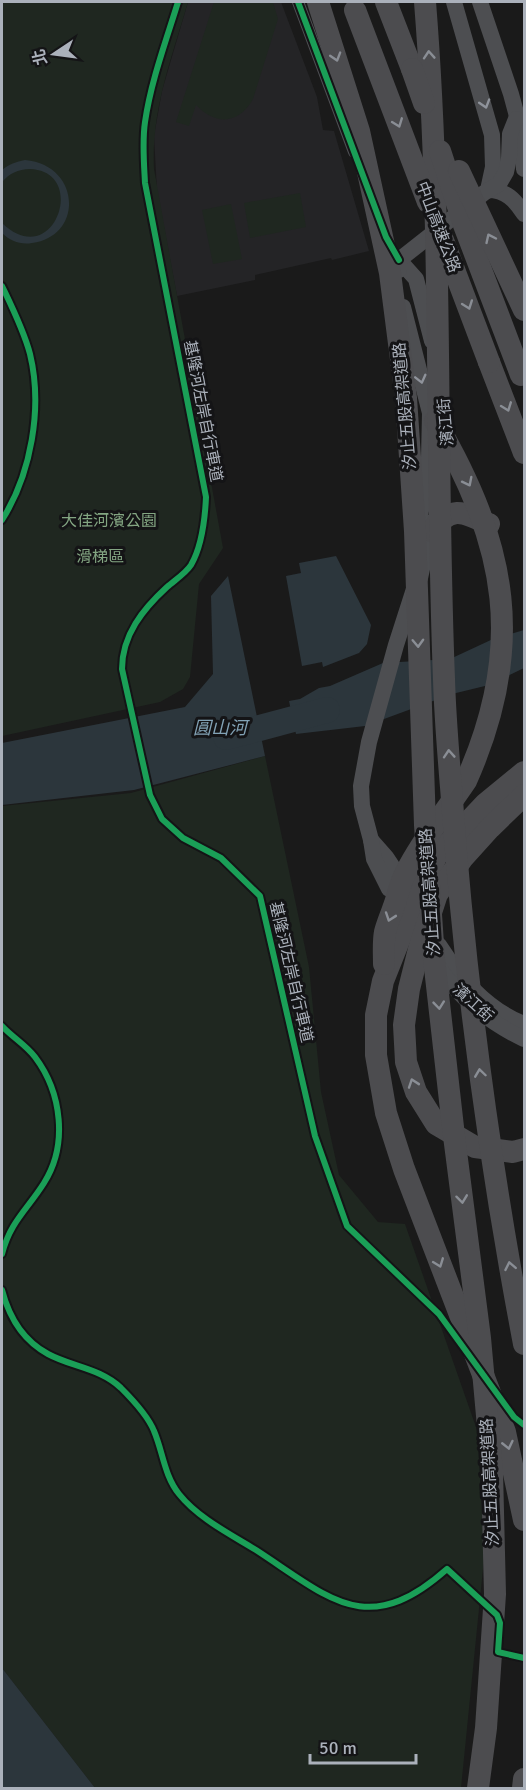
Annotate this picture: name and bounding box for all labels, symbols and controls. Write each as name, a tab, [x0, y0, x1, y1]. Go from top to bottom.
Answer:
north arrow	[24, 24, 84, 84]
text: 北	[29, 47, 52, 67]
one-way arrow	[423, 50, 436, 59]
one-way arrow	[329, 51, 341, 62]
one-way arrow	[477, 98, 490, 109]
one-way arrow	[391, 117, 403, 128]
street label: 中山高速公路	[411, 179, 465, 275]
one-way arrow	[486, 234, 498, 245]
one-way arrow	[461, 299, 473, 310]
street label: 基隆河左岸自行車道	[179, 338, 227, 484]
street label: 汐止五股高架道路	[389, 341, 421, 471]
one-way arrow	[414, 374, 427, 384]
street label: 濱江街	[434, 397, 458, 447]
one-way arrow	[500, 401, 512, 412]
one-way arrow	[461, 476, 472, 487]
park label: 大佳河濱公園	[61, 511, 157, 531]
park label: 滑梯區	[76, 547, 124, 567]
one-way arrow	[411, 639, 424, 648]
water label: 圓山河	[193, 717, 250, 739]
one-way arrow	[442, 749, 455, 758]
street label: 汐止五股高架道路	[416, 827, 444, 957]
street label: 基隆河左岸自行車道	[265, 900, 317, 1044]
one-way arrow	[385, 911, 398, 922]
street label: 濱江街	[448, 980, 498, 1026]
one-way arrow	[433, 1001, 445, 1010]
one-way arrow	[475, 1068, 487, 1078]
one-way arrow	[408, 1078, 421, 1089]
one-way arrow	[455, 1194, 468, 1203]
one-way arrow	[432, 1257, 445, 1268]
one-way arrow	[504, 1261, 517, 1271]
street label: 汐止五股高架道路	[477, 1418, 503, 1546]
one-way arrow	[500, 1440, 513, 1450]
scale bar	[310, 1727, 416, 1765]
text: 50 m	[319, 1737, 357, 1759]

